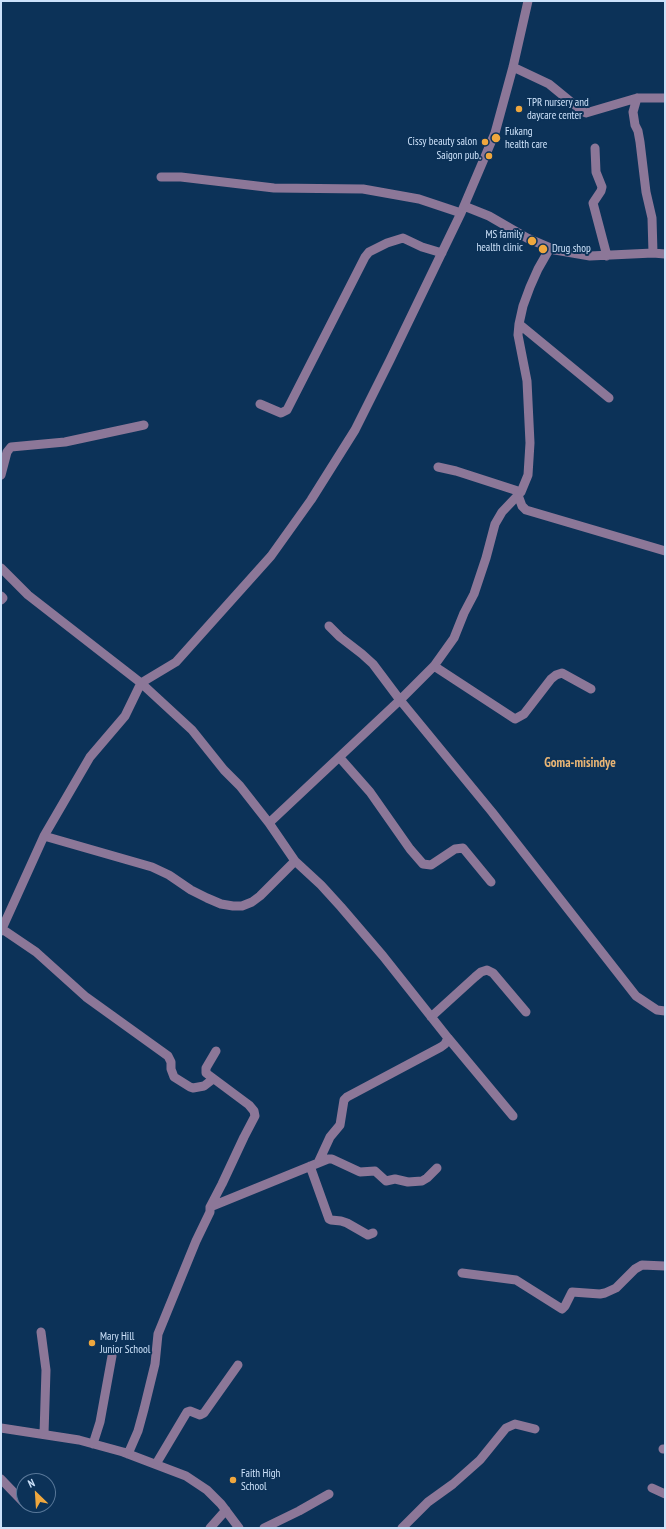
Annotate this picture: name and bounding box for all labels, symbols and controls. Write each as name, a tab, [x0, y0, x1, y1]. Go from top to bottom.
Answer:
place label: TPR nursery and daycare center	[527, 96, 589, 122]
marker: TPR nursery and daycare center	[514, 104, 524, 114]
place label: Fukang health care	[505, 125, 547, 151]
marker: Fukang health care	[490, 132, 502, 144]
place label: Cissy beauty salon	[407, 135, 477, 149]
marker: Cissy beauty salon	[480, 137, 490, 147]
place label: Saigon pub.	[437, 149, 481, 163]
marker: Saigon pub.	[484, 151, 494, 161]
place label: MS family health clinic	[476, 228, 523, 254]
marker: MS family health clinic	[526, 235, 538, 247]
place label: Drug shop	[552, 242, 591, 256]
marker: Drug shop	[537, 243, 549, 255]
district label: Goma-misindye	[544, 755, 616, 771]
place label: Mary Hill Junior School	[100, 1330, 150, 1356]
marker: Mary Hill Junior School	[87, 1338, 97, 1348]
place label: Faith High School	[241, 1467, 280, 1493]
north arrow	[16, 1473, 56, 1513]
text: N	[26, 1475, 37, 1491]
marker: Faith High School	[228, 1475, 238, 1485]

